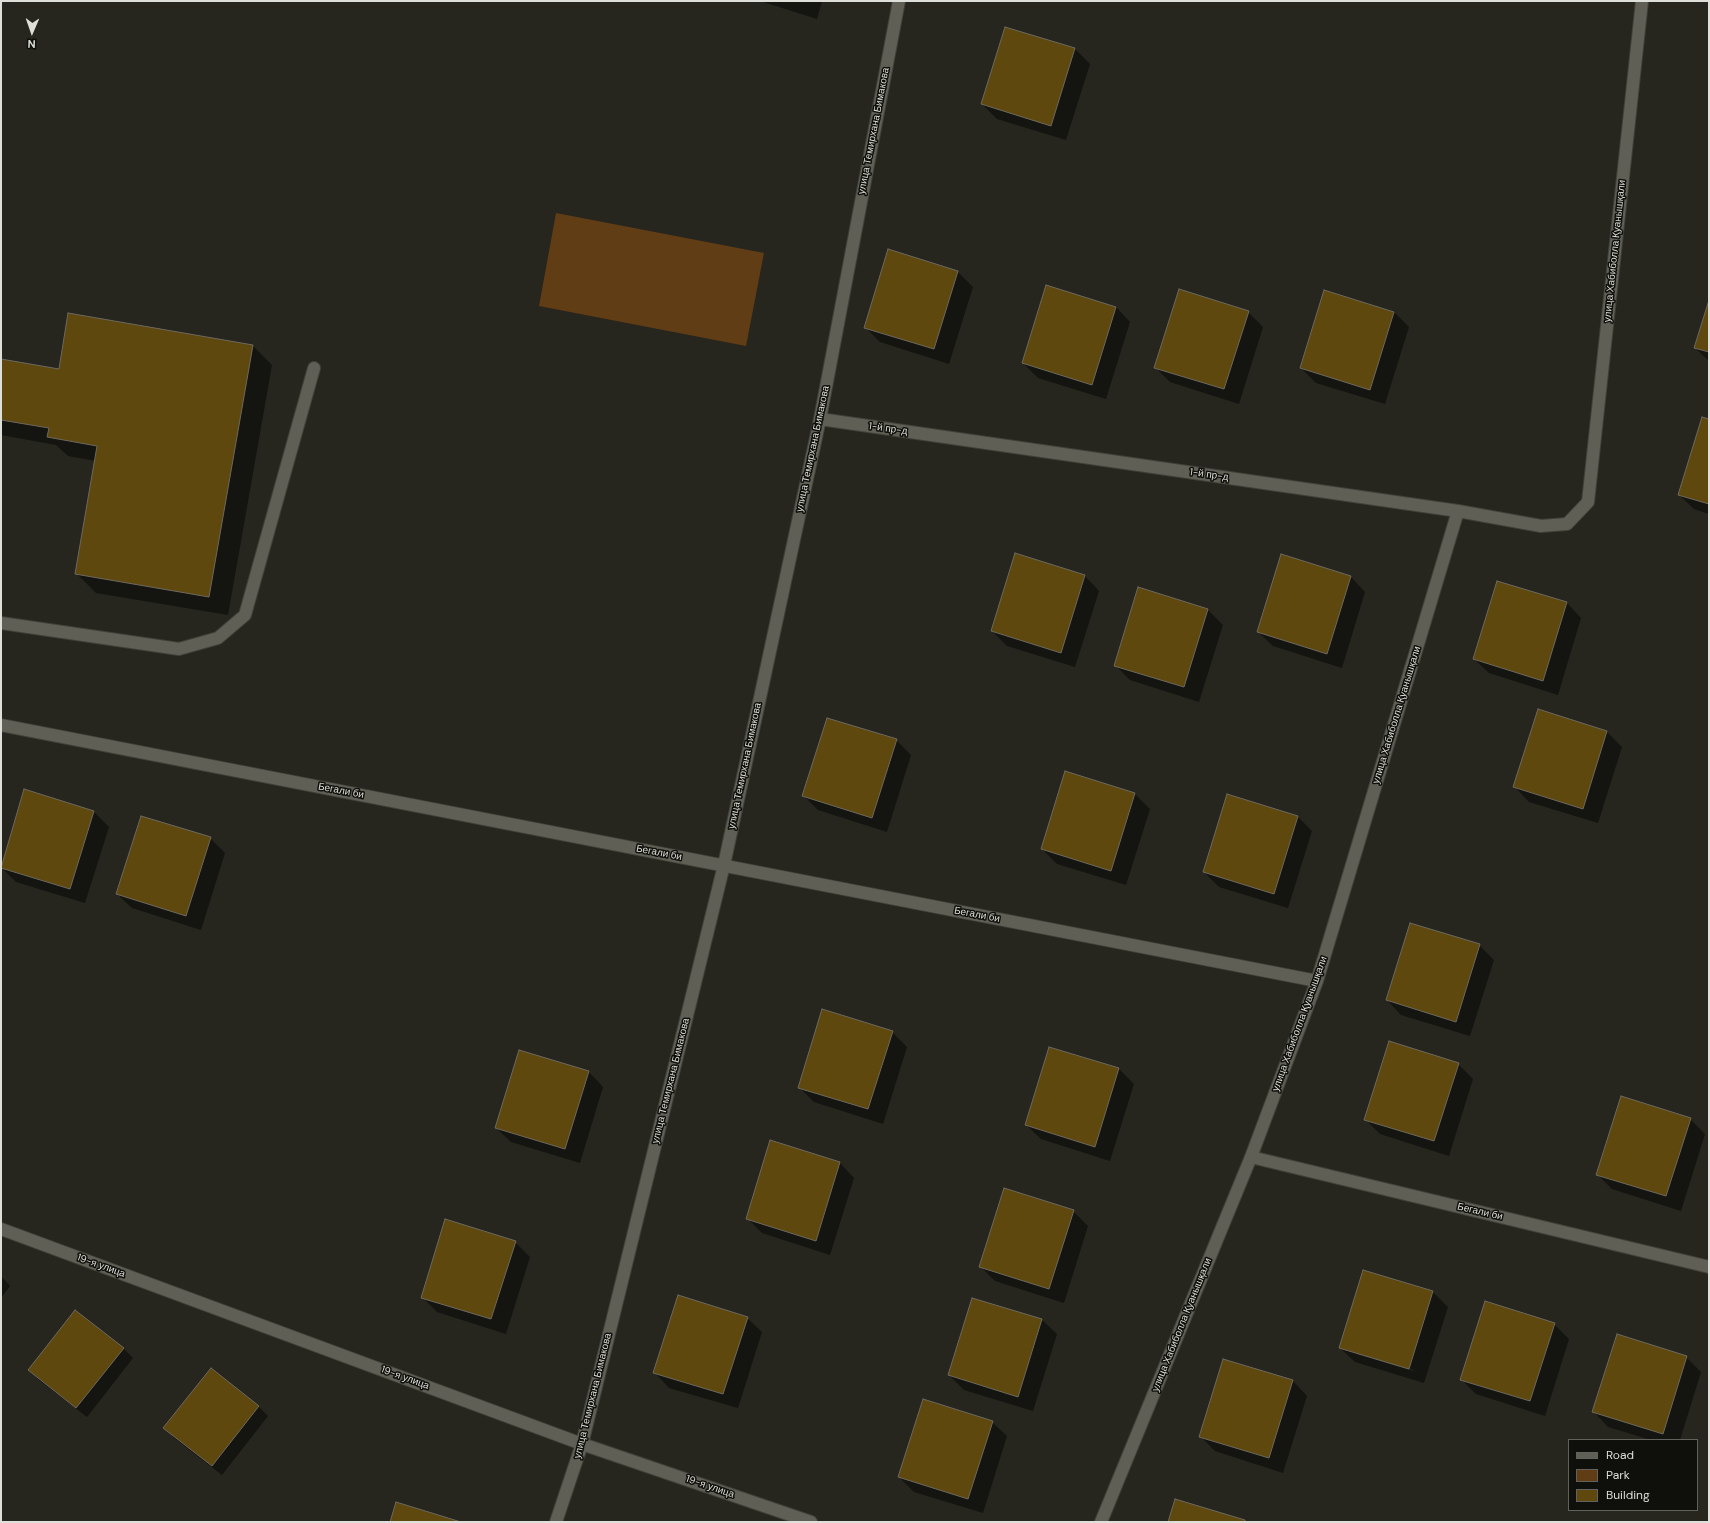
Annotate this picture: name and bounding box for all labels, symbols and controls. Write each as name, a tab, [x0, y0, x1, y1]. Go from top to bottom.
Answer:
north arrow	[12, 12, 52, 52]
text: N	[27, 37, 36, 51]
street label: улица Темирхана Бимакова	[856, 67, 892, 195]
street label: улица Хабиболла Қуанышқали	[1602, 179, 1628, 323]
street label: улица Темирхана Бимакова	[794, 385, 832, 513]
street label: 1-й пр-д	[868, 420, 908, 438]
street label: 1-й пр-д	[1189, 466, 1229, 484]
street label: улица Хабиболла Қуанышқали	[1370, 645, 1424, 785]
street label: улица Темирхана Бимакова	[726, 702, 764, 830]
street label: Бегали би	[317, 781, 365, 801]
street label: Бегали би	[635, 843, 683, 863]
street label: Бегали би	[953, 905, 1001, 925]
street label: улица Хабиболла Қуанышқали	[1270, 955, 1330, 1093]
street label: улица Темирхана Бимакова	[650, 1017, 692, 1145]
street label: Бегали би	[1456, 1201, 1504, 1223]
street label: 19-я улица	[75, 1252, 127, 1280]
street label: улица Хабиболла Қуанышқали	[1150, 1256, 1214, 1394]
street label: улица Темирхана Бимакова	[572, 1332, 614, 1460]
street label: 19-я улица	[379, 1364, 431, 1392]
legend	[1568, 1439, 1698, 1511]
text: Road	[1606, 1447, 1634, 1463]
text: Park	[1606, 1467, 1630, 1483]
street label: 19-я улица	[684, 1473, 736, 1501]
text: Building	[1606, 1487, 1650, 1503]

